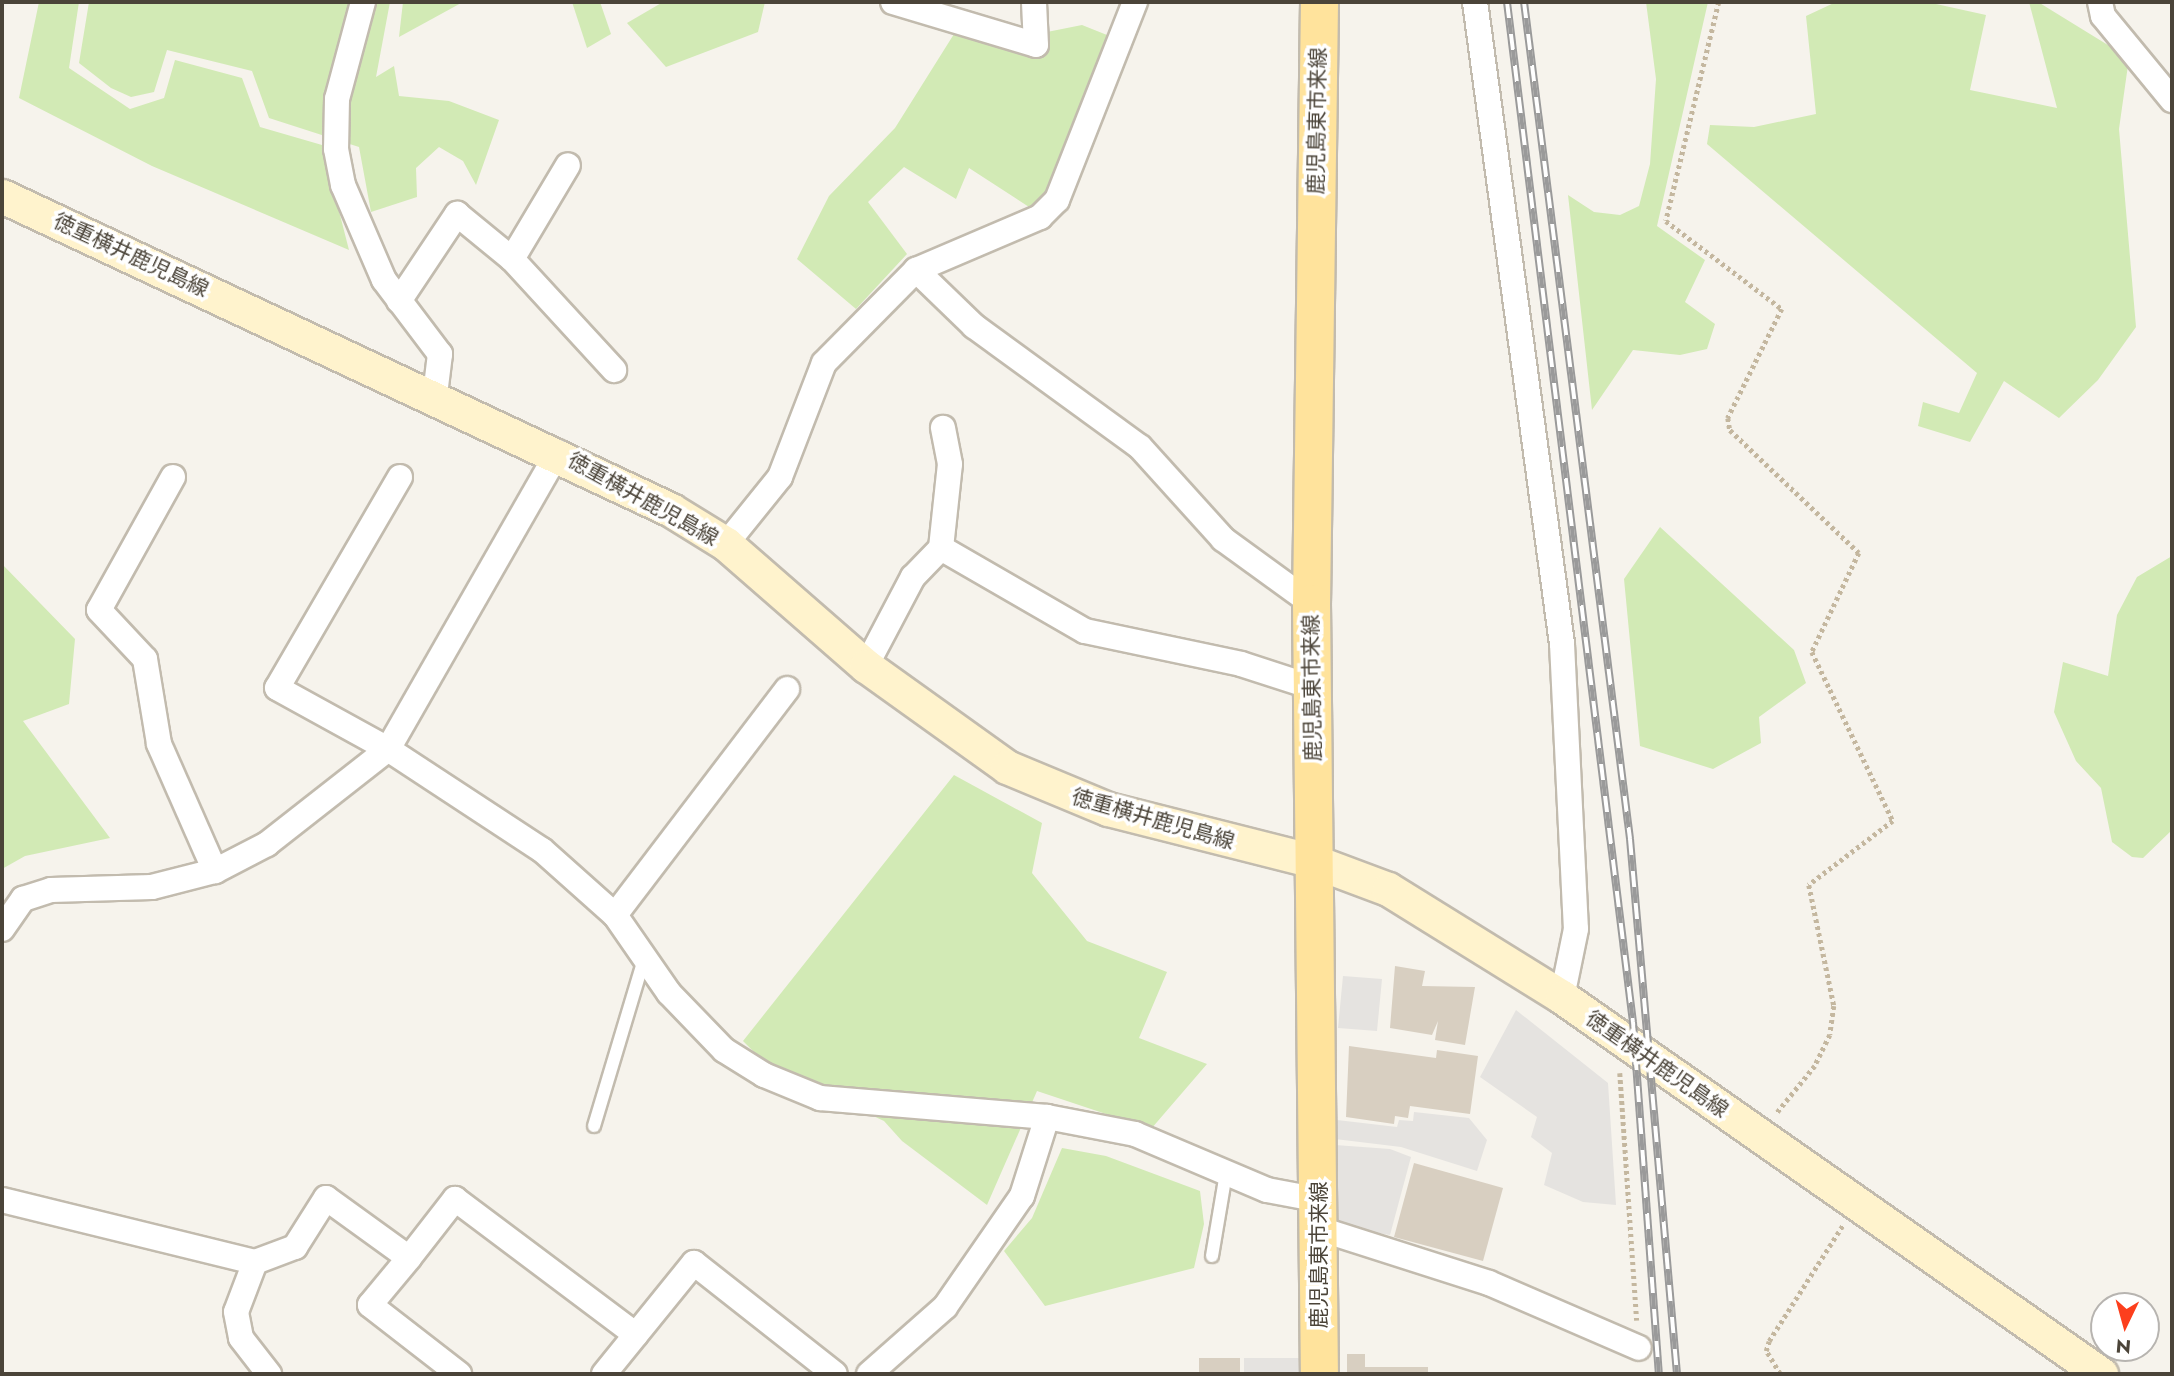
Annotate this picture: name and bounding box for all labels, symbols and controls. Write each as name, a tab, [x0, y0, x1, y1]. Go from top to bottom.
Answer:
street label: 鹿児島東市来線	[1303, 47, 1331, 195]
street label: 徳重横井鹿児島線	[50, 208, 212, 302]
street label: 徳重横井鹿児島線	[563, 447, 723, 551]
street label: 鹿児島東市来線	[1298, 614, 1326, 762]
street label: 徳重横井鹿児島線	[1069, 784, 1237, 854]
street label: 徳重横井鹿児島線	[1581, 1005, 1733, 1123]
street label: 鹿児島東市来線	[1306, 1182, 1332, 1328]
north arrow	[2090, 1292, 2160, 1362]
text: N	[2115, 1332, 2132, 1361]

